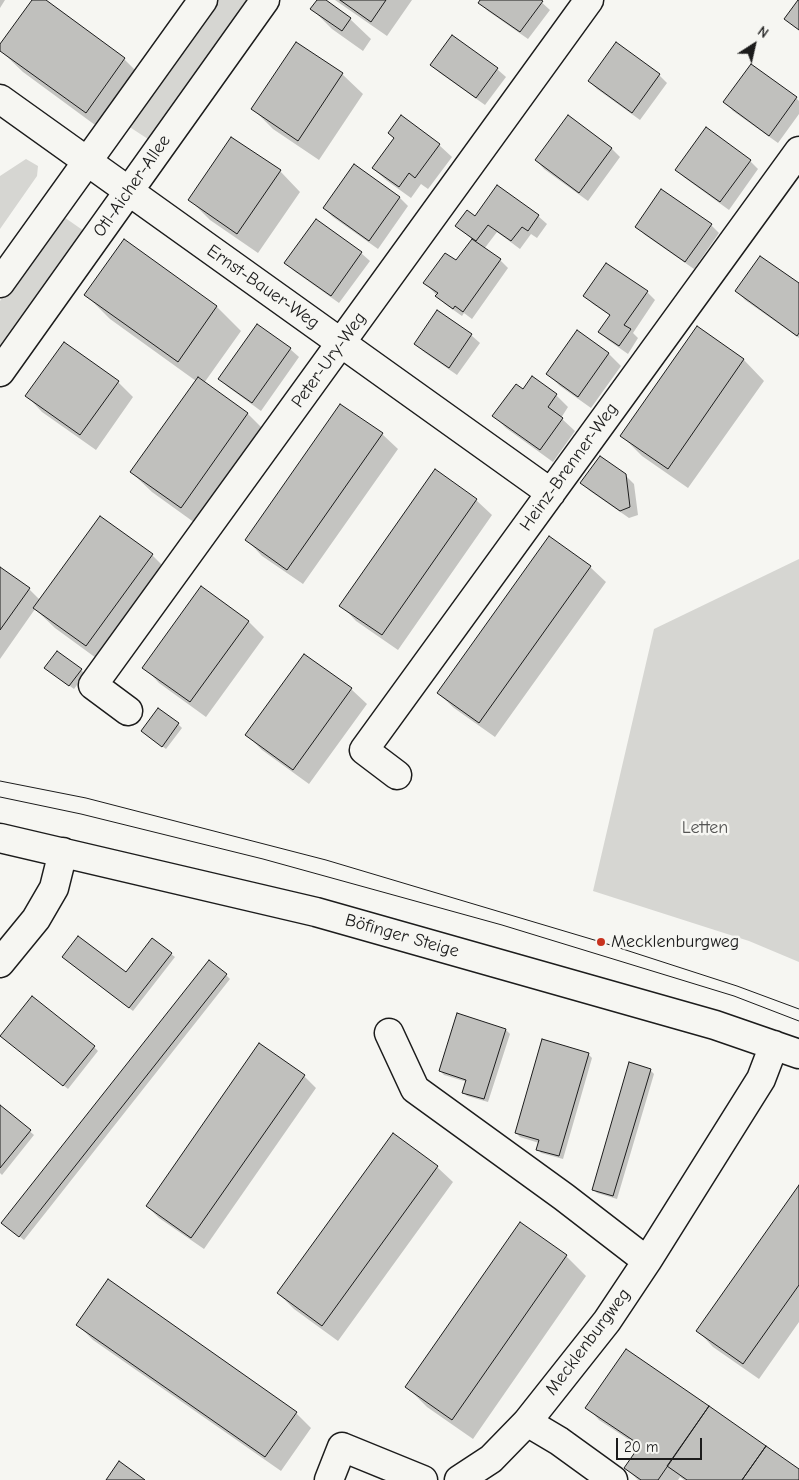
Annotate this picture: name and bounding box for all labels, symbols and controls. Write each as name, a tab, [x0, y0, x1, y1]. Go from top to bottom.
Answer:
north arrow	[729, 20, 779, 70]
text: N	[754, 23, 772, 42]
street label: Otl-Aicher-Allee	[89, 131, 175, 241]
street label: Ernst-Bauer-Weg	[203, 240, 323, 334]
street label: Peter-Ury-Weg	[287, 308, 371, 412]
street label: Heinz-Brenner-Weg	[515, 399, 623, 535]
park label: Letten	[682, 817, 728, 839]
street label: Böfinger Steige	[342, 909, 462, 963]
place label: Mecklenburgweg	[611, 931, 739, 953]
marker: Mecklenburgweg	[595, 936, 607, 948]
street label: Mecklenburgweg	[541, 1284, 635, 1400]
scale bar	[619, 1428, 705, 1460]
text: 20 m	[624, 1438, 658, 1456]

